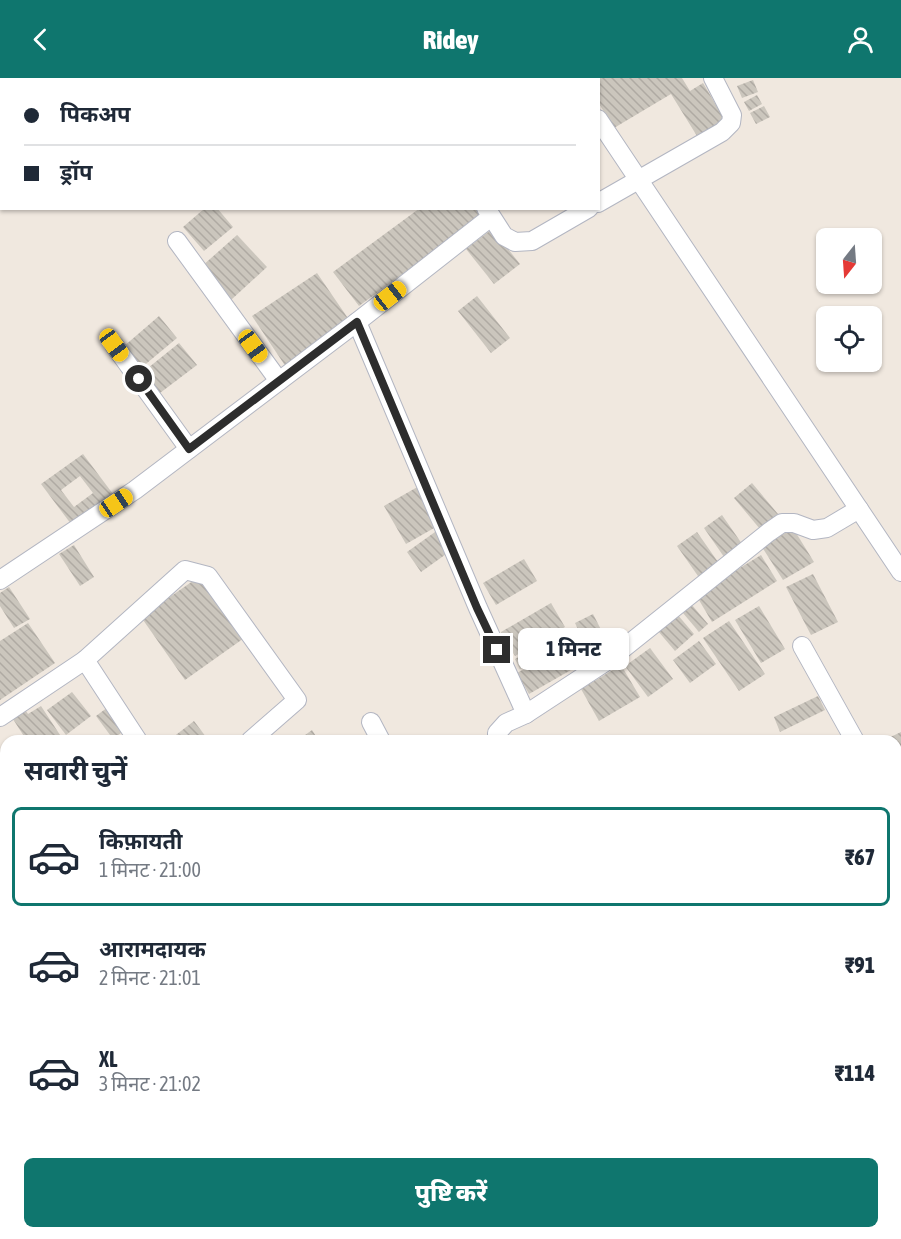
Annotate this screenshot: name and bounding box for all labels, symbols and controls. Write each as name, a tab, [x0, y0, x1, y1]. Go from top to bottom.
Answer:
icon: back	[24, 23, 57, 56]
icon: person	[844, 23, 877, 56]
text: Ridey	[423, 24, 478, 55]
text: पिकअप	[60, 101, 131, 127]
text: ड्रॉप	[60, 159, 93, 185]
north arrow	[816, 228, 882, 294]
map controls	[816, 228, 882, 372]
car	[370, 278, 410, 314]
button: locate	[816, 306, 882, 372]
car	[96, 325, 132, 365]
car	[235, 326, 271, 366]
route start	[125, 365, 152, 392]
car	[96, 485, 136, 521]
callout: 1 मिनट	[518, 629, 629, 671]
route end	[483, 636, 510, 663]
text: 1 मिनट	[546, 637, 601, 660]
text: सवारी चुनें	[24, 755, 127, 786]
text: किफ़ायती	[99, 828, 183, 854]
icon: car	[27, 830, 81, 884]
text: ₹67	[845, 844, 875, 870]
text: 1 मिनट · 21:00	[99, 858, 201, 881]
text: आरामदायक	[99, 936, 206, 962]
icon: car	[27, 938, 81, 992]
text: ₹91	[845, 952, 875, 978]
text: 2 मिनट · 21:01	[99, 966, 201, 989]
icon: car	[27, 1046, 81, 1100]
text: XL	[99, 1046, 117, 1072]
text: ₹114	[835, 1060, 875, 1086]
text: 3 मिनट · 21:02	[99, 1072, 201, 1095]
button: पुष्टि करें	[24, 1158, 878, 1227]

